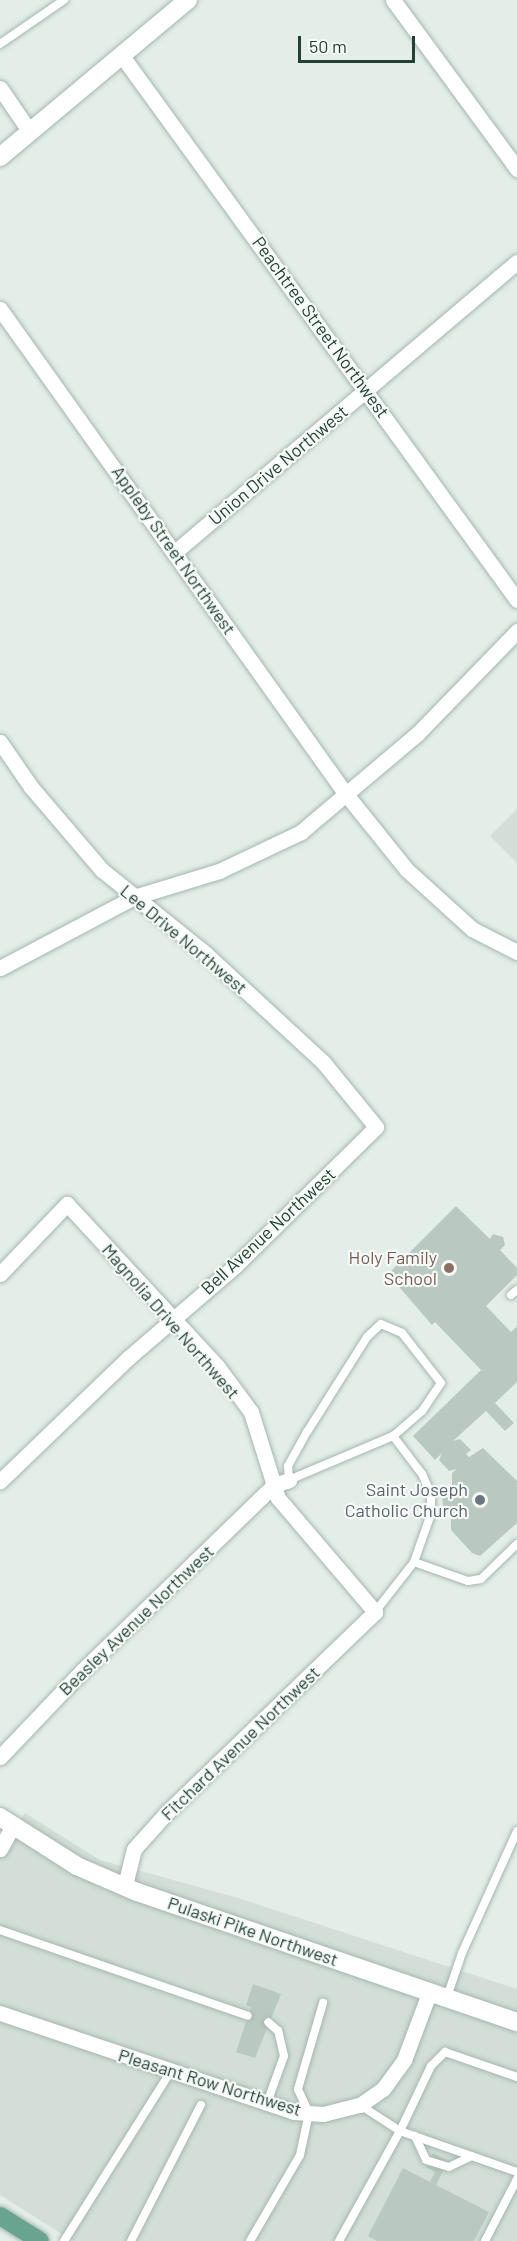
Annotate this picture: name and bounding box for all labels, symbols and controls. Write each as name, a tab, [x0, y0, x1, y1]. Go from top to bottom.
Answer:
scale bar	[301, 24, 418, 62]
text: 50 m	[309, 35, 347, 57]
street label: Peachtree Street Northwest	[248, 232, 394, 422]
street label: Union Drive Northwest	[204, 401, 352, 529]
street label: Appleby Street Northwest	[108, 461, 240, 639]
street label: Lee Drive Northwest	[116, 880, 252, 998]
street label: Bell Avenue Northwest	[196, 1163, 340, 1299]
street label: Magnolia Drive Northwest	[98, 1239, 244, 1403]
place label: Holy Family School	[349, 1247, 437, 1290]
marker: Holy Family School	[442, 1261, 456, 1275]
place label: Saint Joseph Catholic Church	[345, 1479, 468, 1522]
marker: Saint Joseph Catholic Church	[473, 1493, 487, 1507]
street label: Beasley Avenue Northwest	[54, 1540, 218, 1700]
street label: Fitchard Avenue Northwest	[156, 1662, 324, 1824]
street label: Pulaski Pike Northwest	[165, 1892, 341, 1970]
street label: Pleasant Row Northwest	[116, 2044, 304, 2120]

